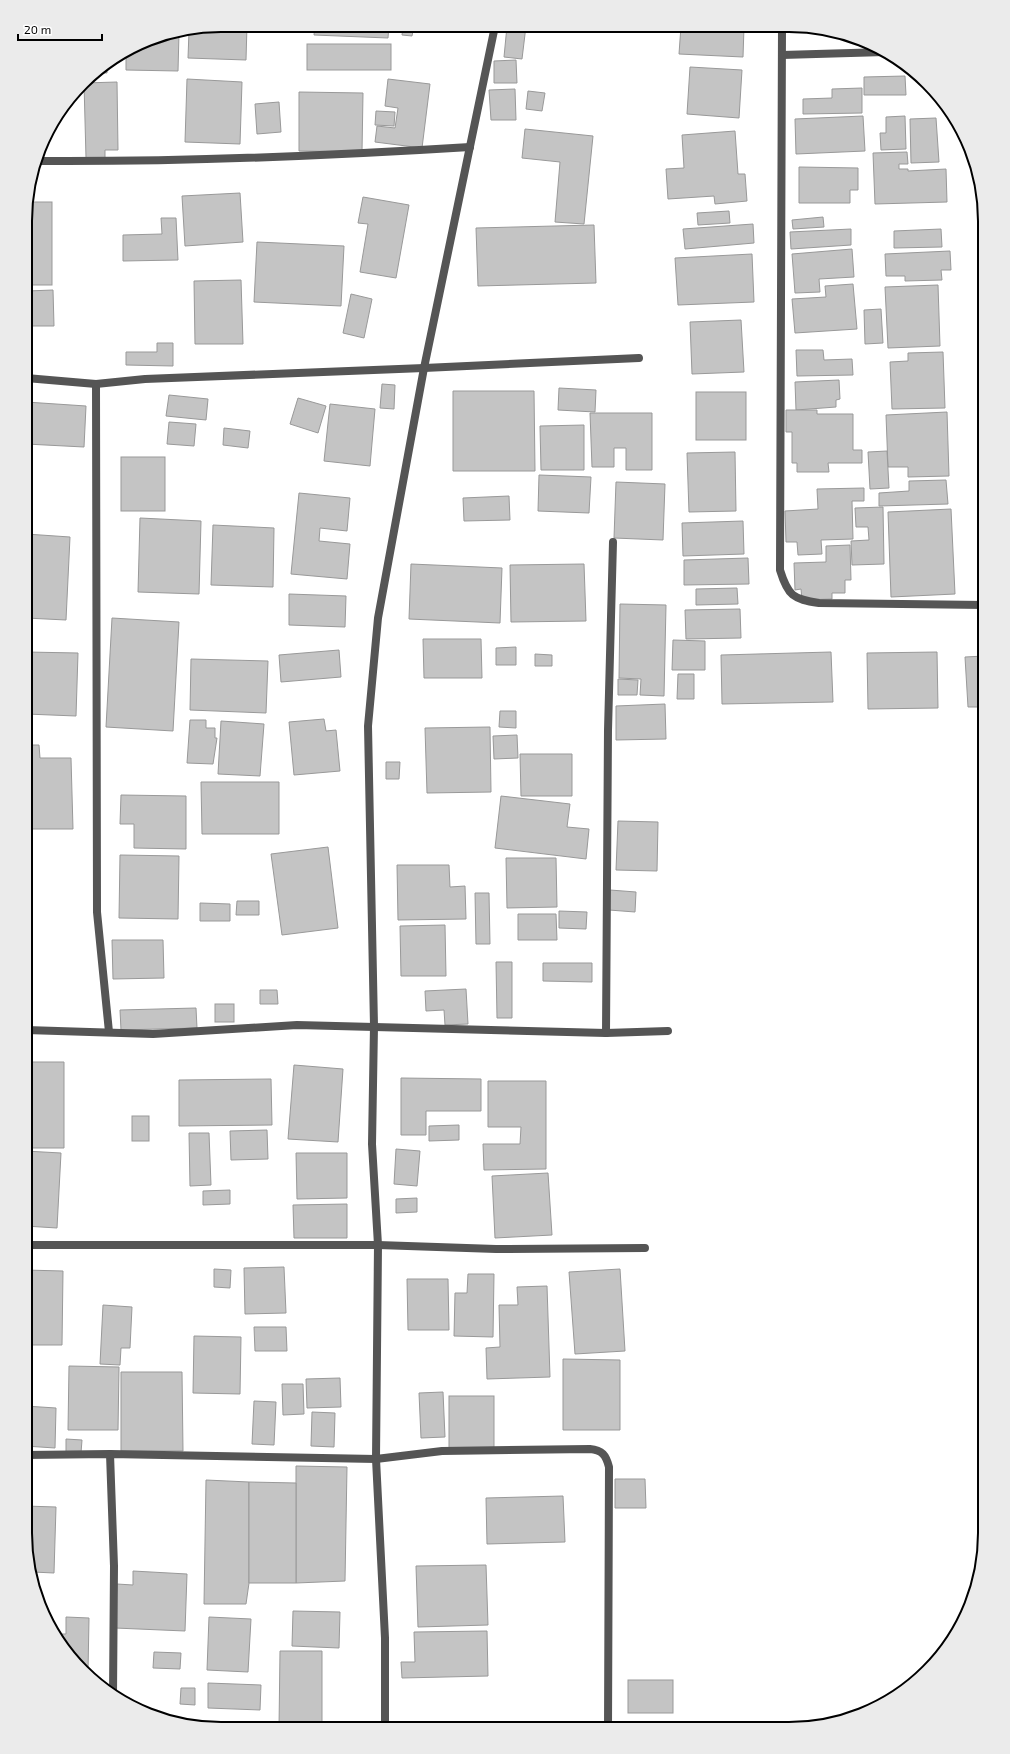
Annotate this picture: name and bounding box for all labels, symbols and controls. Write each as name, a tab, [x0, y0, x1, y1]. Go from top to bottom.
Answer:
scale bar	[18, 16, 102, 42]
text: 20 m	[24, 22, 51, 36]

